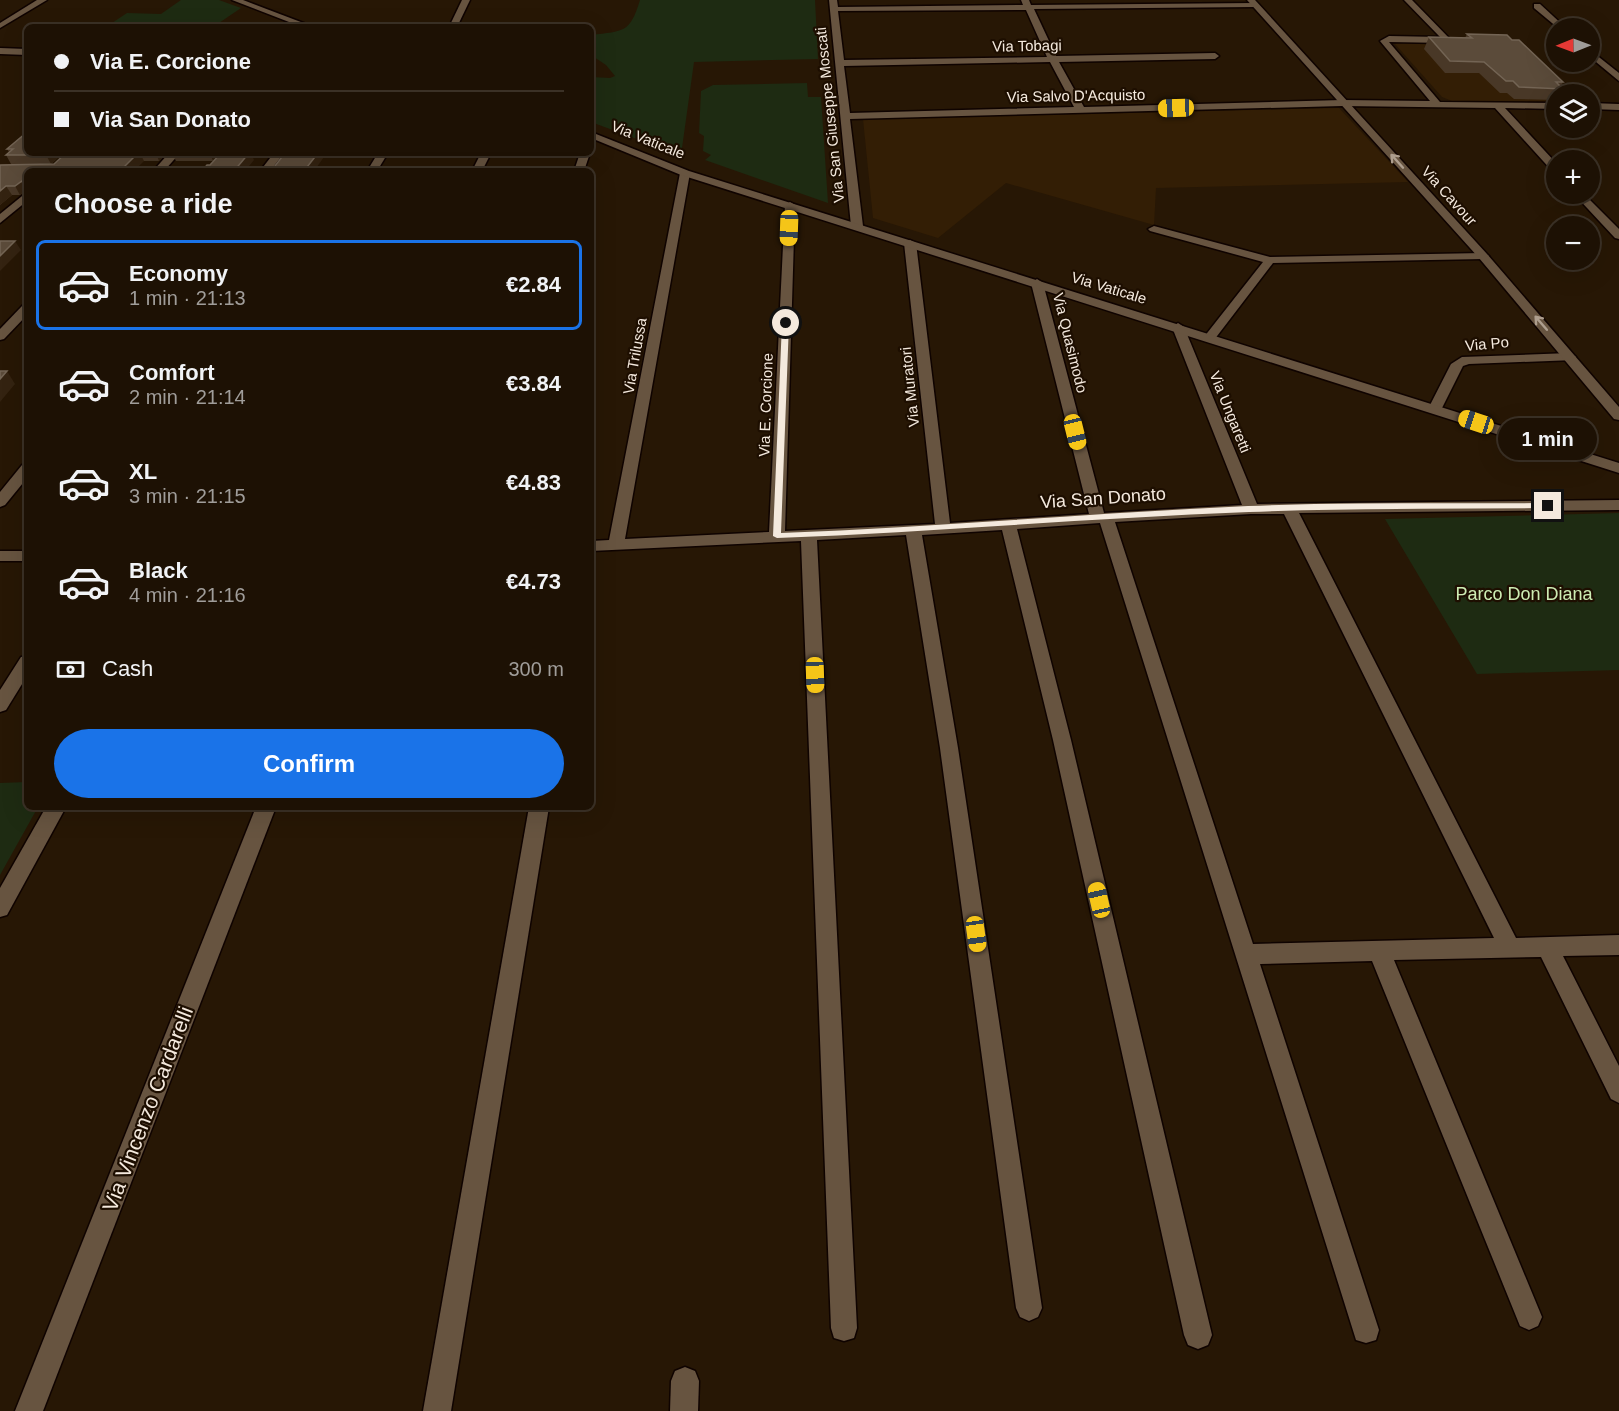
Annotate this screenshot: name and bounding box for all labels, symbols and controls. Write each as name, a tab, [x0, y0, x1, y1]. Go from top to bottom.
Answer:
north arrow	[1546, 18, 1600, 72]
map controls	[1546, 18, 1600, 270]
street label: Via San Giuseppe Moscati	[812, 26, 847, 204]
street label: Via Tobagi	[992, 36, 1062, 55]
text: Via E. Corcione	[90, 49, 251, 74]
button: layers	[1546, 84, 1600, 138]
street label: Via Salvo D'Acquisto	[1007, 86, 1145, 105]
car	[1158, 98, 1194, 118]
text: Via San Donato	[90, 107, 251, 132]
street label: Via Vaticale	[609, 117, 687, 162]
button: +	[1546, 150, 1600, 204]
one-way arrow	[1390, 154, 1405, 169]
street label: Via Cavour	[1418, 163, 1480, 229]
text: Choose a ride	[54, 189, 233, 219]
car	[779, 210, 799, 246]
button: −	[1546, 216, 1600, 270]
icon: car	[57, 258, 111, 312]
text: Economy	[129, 261, 228, 286]
street label: Via Vaticale	[1069, 268, 1149, 307]
text: €2.84	[506, 272, 561, 297]
text: 1 min · 21:13	[129, 287, 246, 309]
street label: Via Quasimodo	[1050, 291, 1091, 395]
route start	[772, 309, 799, 336]
street label: Via Trilussa	[619, 316, 650, 395]
one-way arrow	[1534, 316, 1548, 331]
street label: Via Po	[1464, 333, 1510, 354]
street label: Via Muratori	[897, 346, 922, 428]
street label: Via E. Corcione	[755, 353, 776, 457]
icon: car	[57, 357, 111, 411]
text: Comfort	[129, 360, 215, 385]
street label: Via Ungaretti	[1206, 369, 1255, 455]
text: €3.84	[506, 371, 561, 396]
text: 2 min · 21:14	[129, 386, 246, 408]
car	[1456, 408, 1496, 436]
car	[1062, 412, 1088, 452]
callout: 1 min	[1498, 419, 1598, 461]
text: 1 min	[1521, 428, 1574, 450]
icon: car	[57, 456, 111, 510]
text: XL	[129, 459, 157, 484]
text: €4.83	[506, 470, 561, 495]
street label: Via San Donato	[1040, 484, 1166, 512]
text: 3 min · 21:15	[129, 485, 246, 507]
route end	[1534, 492, 1561, 519]
icon: car	[57, 555, 111, 609]
text: Black	[129, 558, 188, 583]
text: €4.73	[506, 569, 561, 594]
text: 4 min · 21:16	[129, 584, 246, 606]
park label: Parco Don Diana	[1455, 584, 1594, 604]
icon: cash	[54, 653, 87, 686]
text: Cash	[102, 656, 153, 681]
car	[805, 657, 825, 693]
text: 300 m	[508, 658, 564, 680]
button: Confirm	[54, 729, 564, 798]
car	[1086, 880, 1112, 920]
car	[965, 915, 987, 953]
street label: Via Vincenzo Cardarelli	[98, 1003, 197, 1214]

